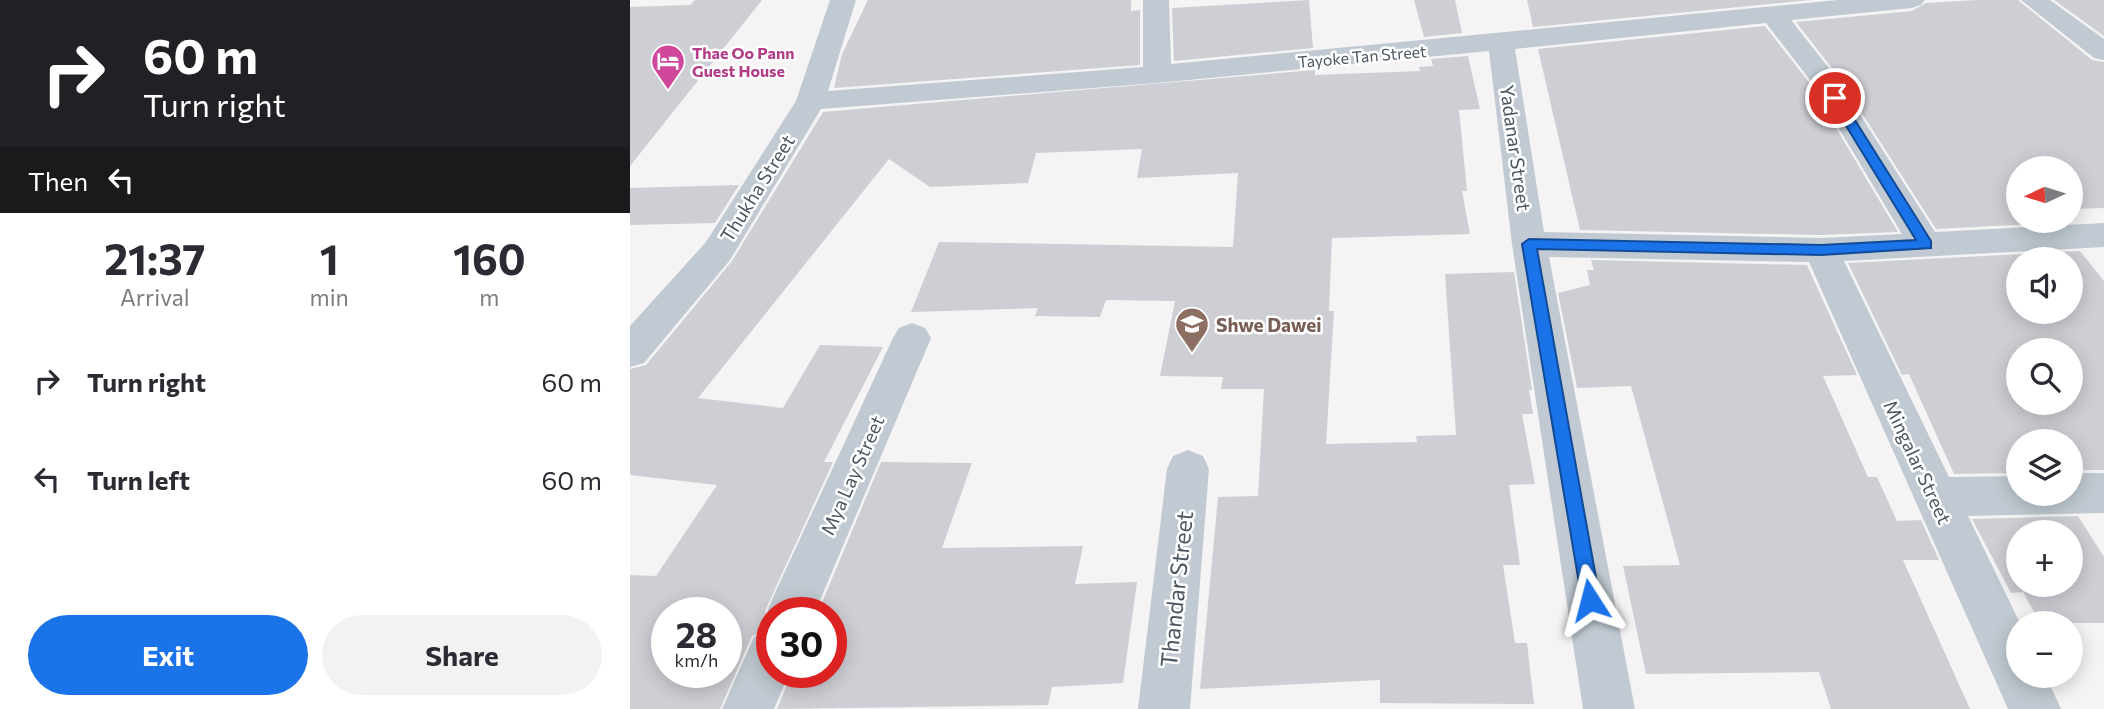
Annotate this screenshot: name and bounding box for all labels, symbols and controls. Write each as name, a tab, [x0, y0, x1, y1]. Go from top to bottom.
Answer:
text: 60 m	[143, 24, 258, 84]
icon: right	[28, 28, 119, 119]
street label: Tayoke Tan Street	[1297, 41, 1428, 71]
hotel icon: Thae Oo Pann Guest House	[649, 42, 687, 91]
place label: Thae Oo Pann Guest House	[692, 43, 794, 80]
pin	[1805, 68, 1865, 128]
icon: arrive	[1816, 79, 1854, 117]
street label: Yadanar Street	[1496, 83, 1536, 213]
text: Turn right	[143, 84, 286, 124]
street label: Thukha Street	[715, 130, 799, 246]
north arrow	[2006, 156, 2082, 233]
map controls	[2006, 156, 2083, 688]
icon: left	[102, 161, 140, 199]
text: Then	[28, 165, 88, 196]
text: 21:37	[104, 232, 205, 284]
text: 1	[320, 232, 339, 284]
text: 160	[453, 232, 526, 284]
button: sound	[2006, 247, 2083, 324]
text: Arrival	[120, 283, 190, 311]
text: min	[310, 283, 349, 311]
text: m	[479, 283, 499, 311]
school or university icon: Shwe Dawei	[1173, 305, 1211, 354]
place label: Shwe Dawei	[1216, 313, 1322, 336]
button: search	[2006, 338, 2083, 415]
icon: right	[28, 362, 66, 400]
text: Turn right	[87, 366, 206, 397]
text: 60 m	[542, 366, 602, 397]
street label: Mingalar Street	[1879, 397, 1957, 528]
street label: Mya Lay Street	[815, 411, 889, 538]
button: layers	[2006, 429, 2083, 506]
icon: left	[28, 460, 66, 498]
text: Turn left	[87, 464, 190, 495]
text: 60 m	[542, 464, 602, 495]
street label: Thandar Street	[1154, 509, 1198, 669]
button: +	[2006, 520, 2083, 597]
position arrow	[1553, 563, 1627, 637]
speed limit sign: 30	[756, 597, 847, 688]
button: −	[2006, 611, 2083, 688]
text: 28	[676, 612, 717, 655]
button: Exit	[28, 615, 308, 695]
button: Share	[322, 615, 602, 695]
text: km/h	[675, 649, 718, 671]

